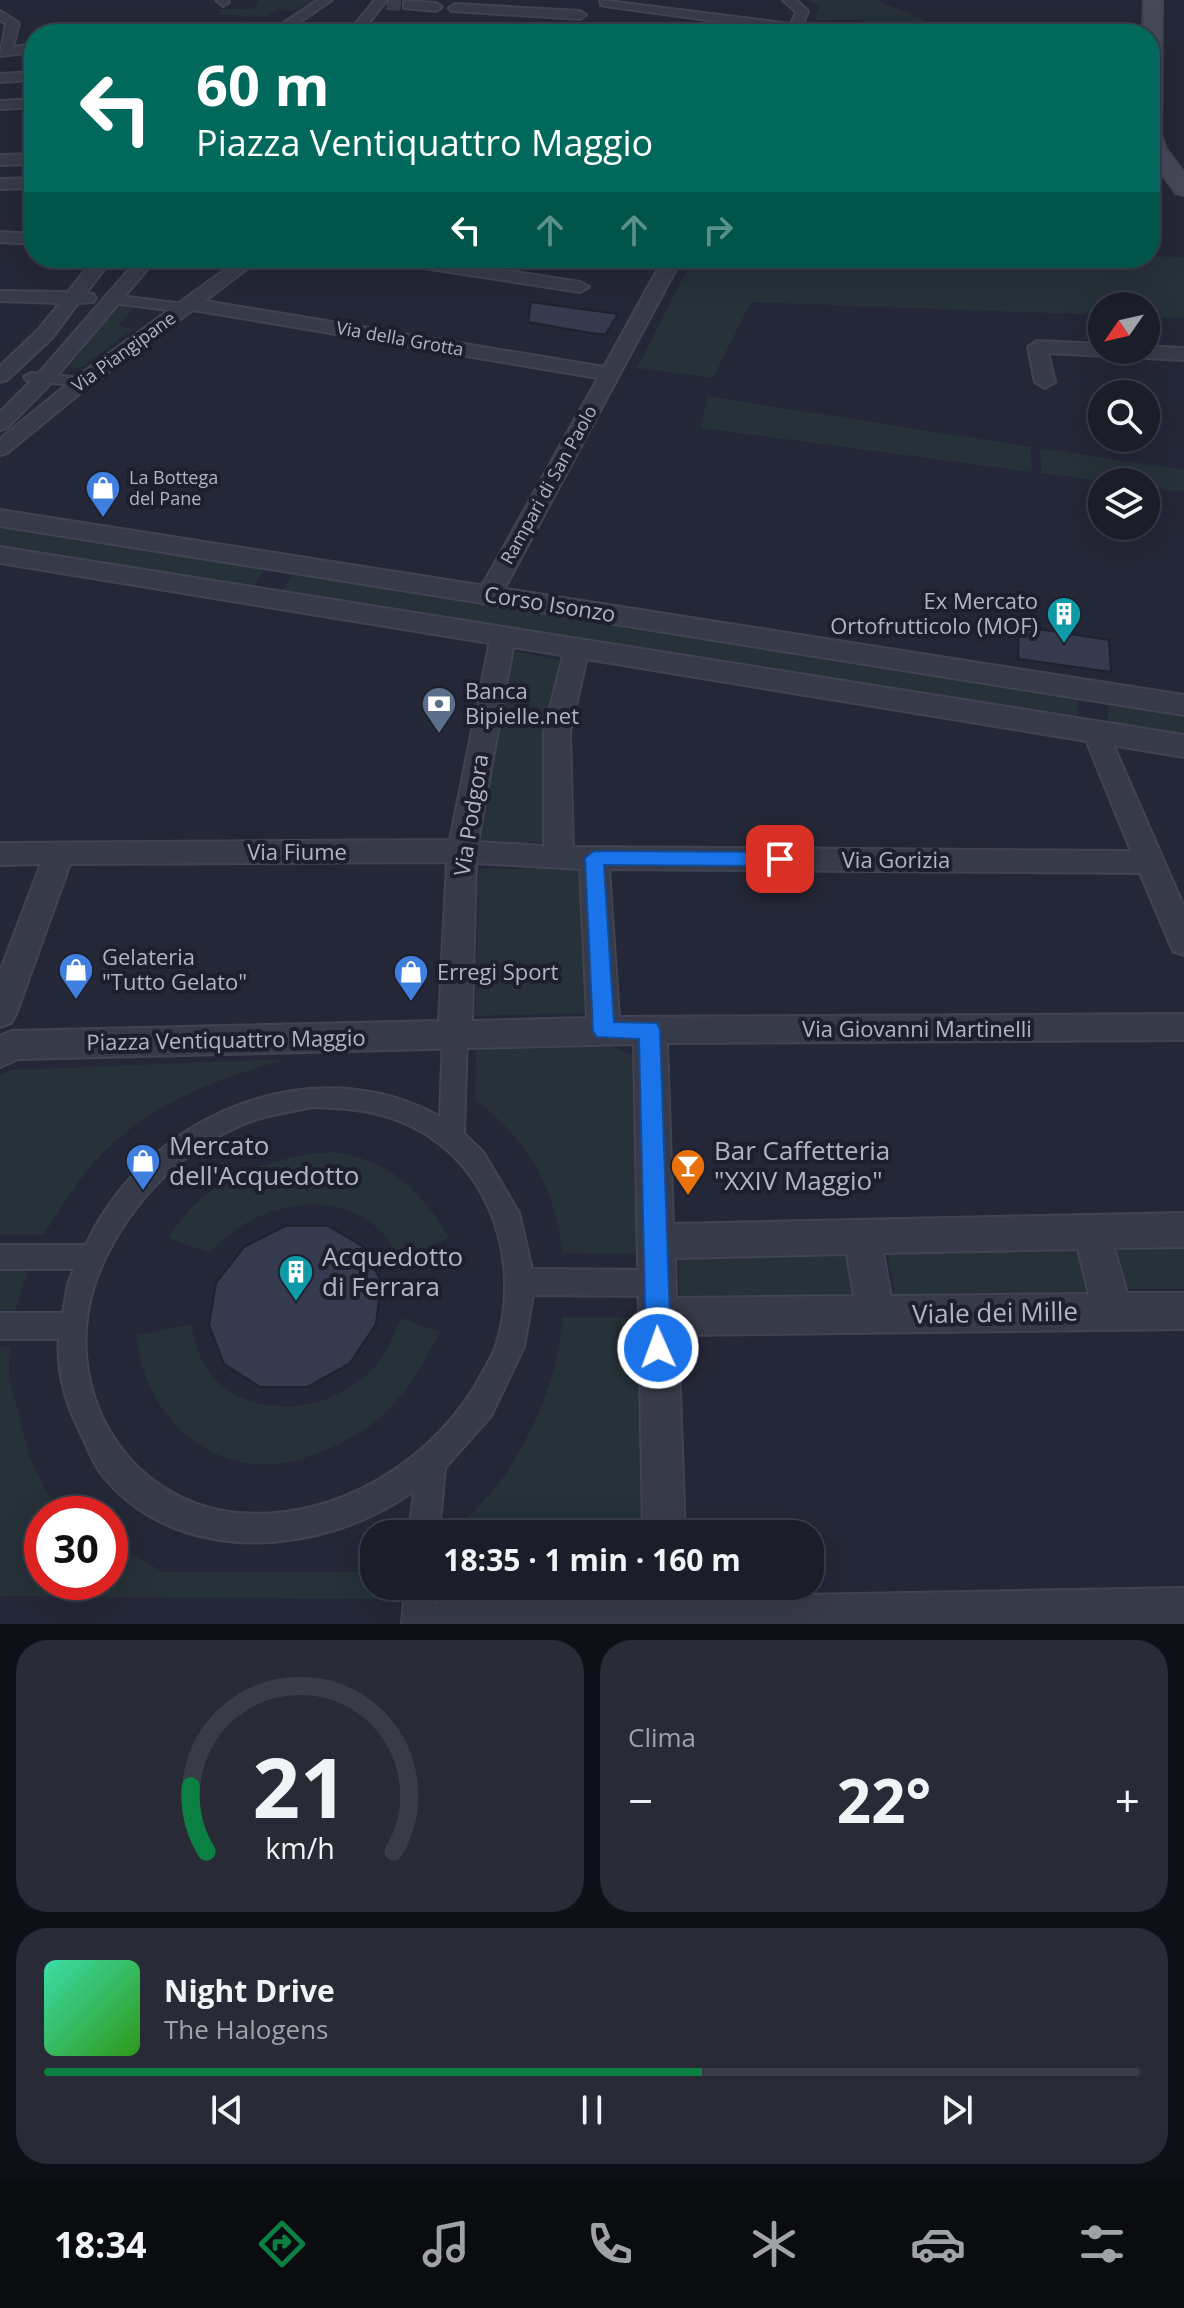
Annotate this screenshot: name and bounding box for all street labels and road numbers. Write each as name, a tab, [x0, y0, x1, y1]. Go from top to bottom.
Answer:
street label: Via Piangipane	[67, 305, 180, 397]
street label: Via della Grotta	[335, 315, 466, 361]
street label: Rampari di San Paolo	[494, 401, 602, 568]
street label: Corso Isonzo	[482, 578, 618, 628]
street label: Via Podgora	[446, 752, 494, 878]
street label: Via Fiume	[247, 836, 347, 866]
street label: Via Gorizia	[842, 844, 950, 874]
street label: Via Giovanni Martinelli	[802, 1013, 1032, 1043]
street label: Piazza Ventiquattro Maggio	[86, 1022, 366, 1056]
street label: Viale dei Mille	[912, 1293, 1078, 1331]

